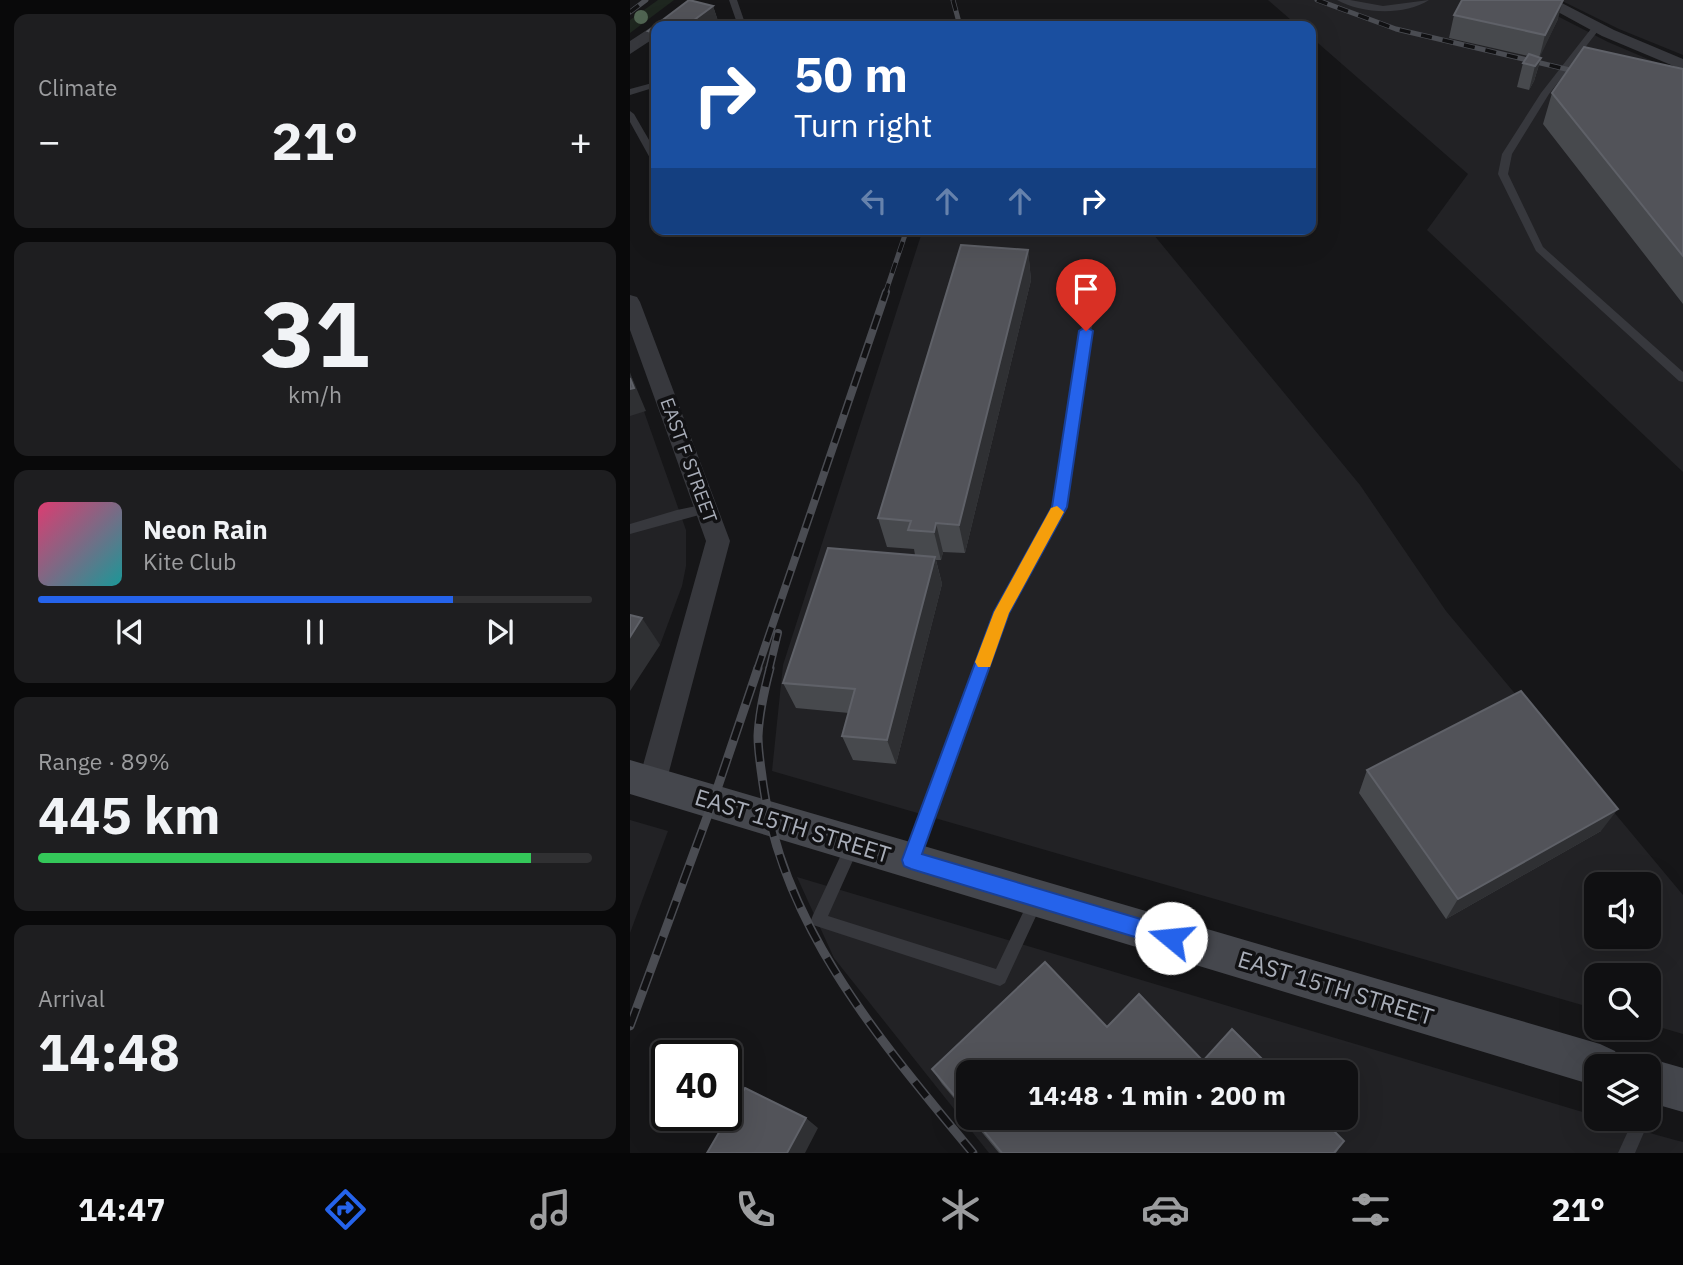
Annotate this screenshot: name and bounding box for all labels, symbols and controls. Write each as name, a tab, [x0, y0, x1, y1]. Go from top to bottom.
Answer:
text: 50 m	[794, 42, 908, 105]
icon: right	[679, 49, 770, 140]
text: Climate	[38, 72, 117, 102]
text: Turn right	[794, 104, 932, 146]
text: 21°	[272, 107, 358, 174]
text: −	[38, 116, 61, 165]
text: +	[569, 116, 592, 165]
icon: left	[855, 182, 893, 220]
icon: ahead	[928, 182, 966, 220]
icon: ahead	[1001, 182, 1039, 220]
icon: right	[1074, 182, 1112, 220]
pin	[1056, 259, 1116, 331]
icon: arrive	[1067, 270, 1105, 308]
text: 31	[260, 274, 370, 392]
text: km/h	[288, 379, 342, 409]
street label: EAST F STREET	[655, 394, 723, 526]
text: Neon Rain	[143, 512, 268, 546]
text: Kite Club	[143, 546, 236, 576]
icon: previous	[111, 613, 149, 651]
icon: pause	[296, 613, 334, 651]
icon: next	[481, 613, 519, 651]
text: Range · 89%	[38, 746, 170, 776]
text: 445 km	[38, 781, 220, 848]
street label: EAST 15TH STREET	[691, 781, 895, 869]
map controls	[1584, 872, 1661, 1131]
button: sound	[1584, 872, 1661, 949]
position arrow	[1134, 901, 1208, 975]
street label: EAST 15TH STREET	[1234, 943, 1438, 1031]
button: search	[1584, 963, 1661, 1040]
text: Arrival	[38, 983, 105, 1013]
text: 14:48	[38, 1018, 180, 1085]
speed limit sign: 40	[651, 1040, 742, 1131]
button: layers	[1584, 1054, 1661, 1131]
text: 14:48 · 1 min · 200 m	[1028, 1078, 1286, 1112]
icon: directions	[321, 1185, 370, 1234]
icon: music	[526, 1185, 575, 1234]
icon: phone	[731, 1185, 780, 1234]
icon: climate	[936, 1185, 985, 1234]
icon: car	[1141, 1185, 1190, 1234]
icon: filters	[1346, 1185, 1395, 1234]
text: 14:47	[78, 1188, 165, 1230]
text: 21°	[1551, 1188, 1605, 1230]

